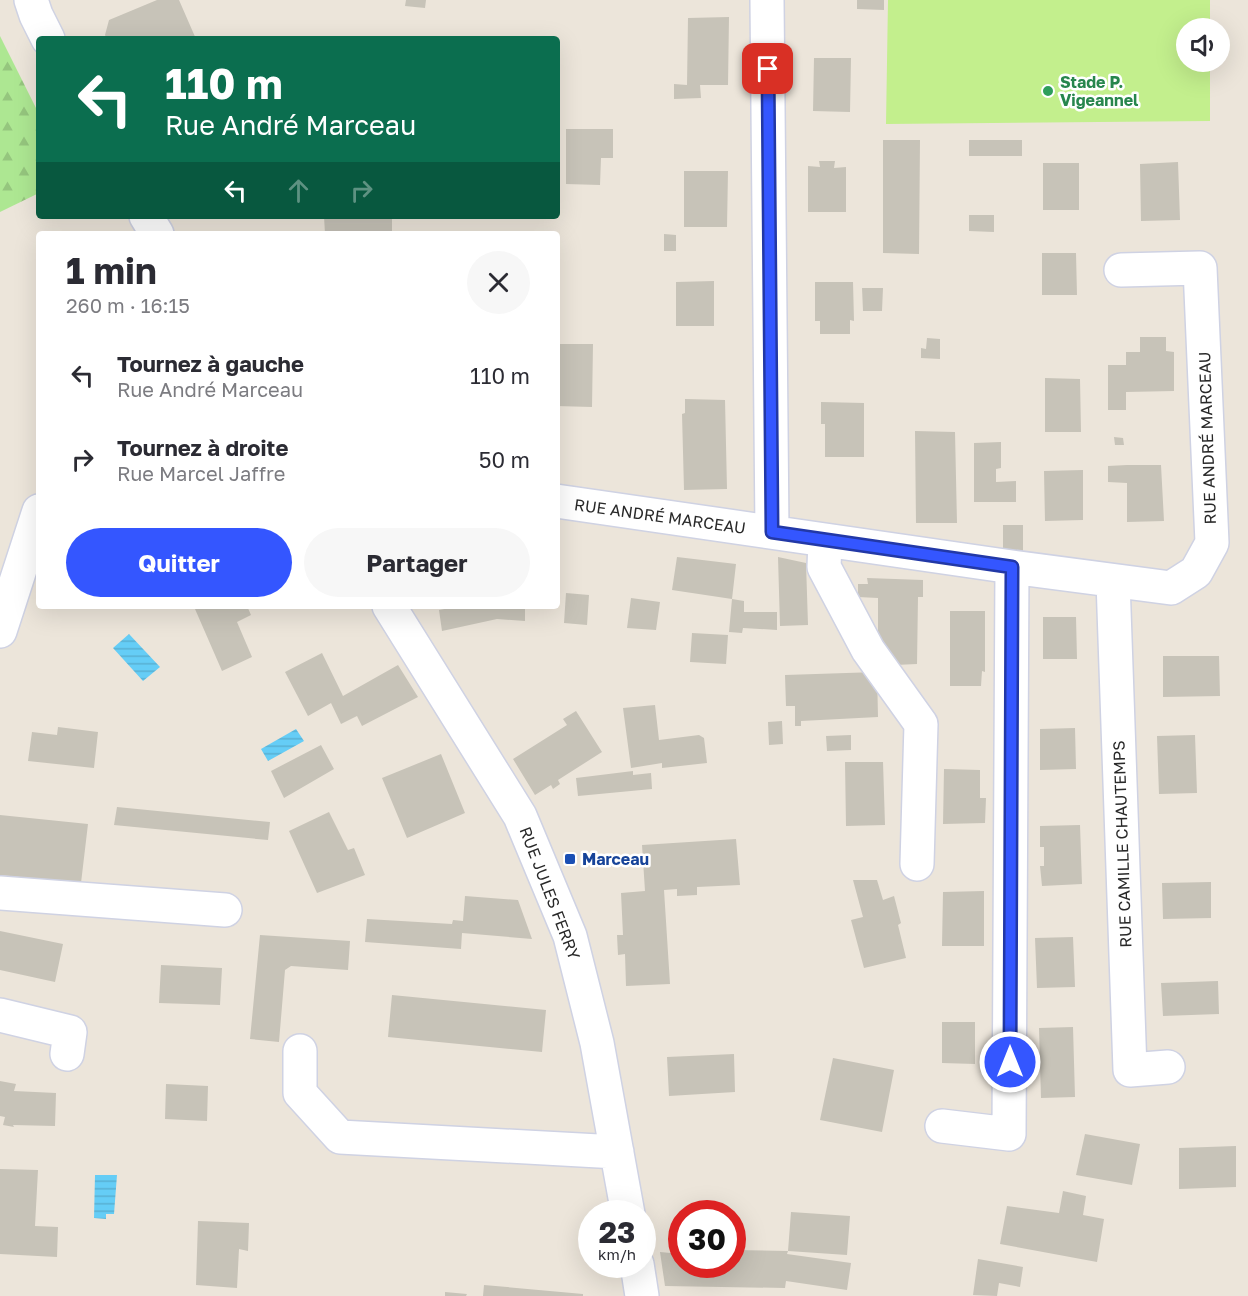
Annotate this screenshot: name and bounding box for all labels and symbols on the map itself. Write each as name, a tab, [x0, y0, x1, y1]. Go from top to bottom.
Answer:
pin	[742, 43, 793, 94]
place label: Stade P. Vigeannel	[1060, 72, 1139, 110]
marker: Stade P. Vigeannel	[1041, 84, 1055, 98]
street label: RUE ANDRÉ MARCEAU	[1194, 351, 1220, 525]
street label: RUE ANDRÉ MARCEAU	[573, 494, 747, 538]
street label: RUE CAMILLE CHAUTEMPS	[1108, 740, 1136, 948]
street label: RUE JULES FERRY	[515, 824, 585, 963]
place label: Marceau	[582, 849, 649, 869]
marker: Marceau	[563, 852, 577, 866]
position arrow	[978, 1030, 1042, 1094]
speed limit sign: 30	[668, 1200, 746, 1278]

